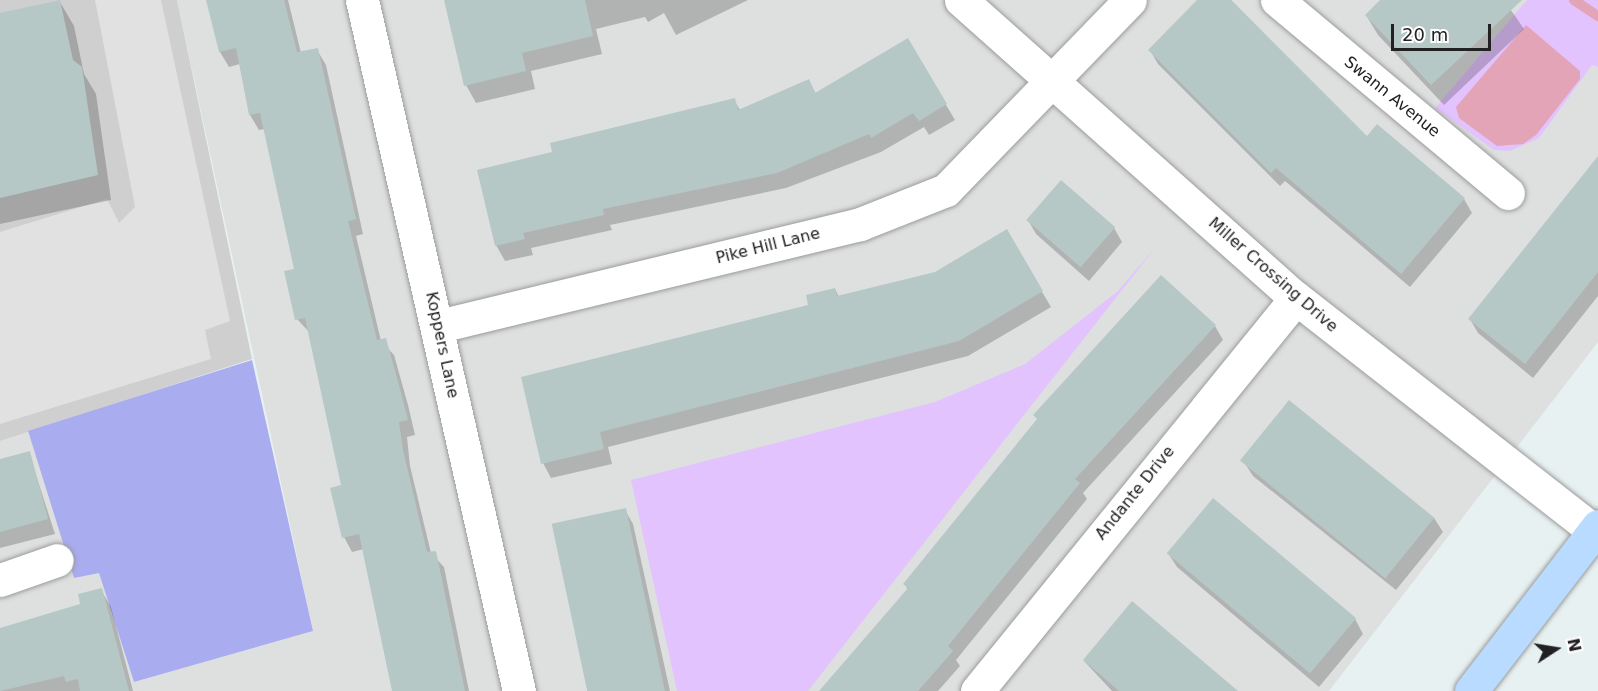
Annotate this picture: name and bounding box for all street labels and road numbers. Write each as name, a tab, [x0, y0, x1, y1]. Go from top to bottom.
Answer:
street label: Swann Avenue	[1340, 52, 1444, 142]
street label: Miller Crossing Drive	[1204, 214, 1342, 336]
street label: Pike Hill Lane	[714, 224, 822, 268]
street label: Koppers Lane	[421, 290, 463, 400]
street label: Andante Drive	[1091, 442, 1179, 544]

